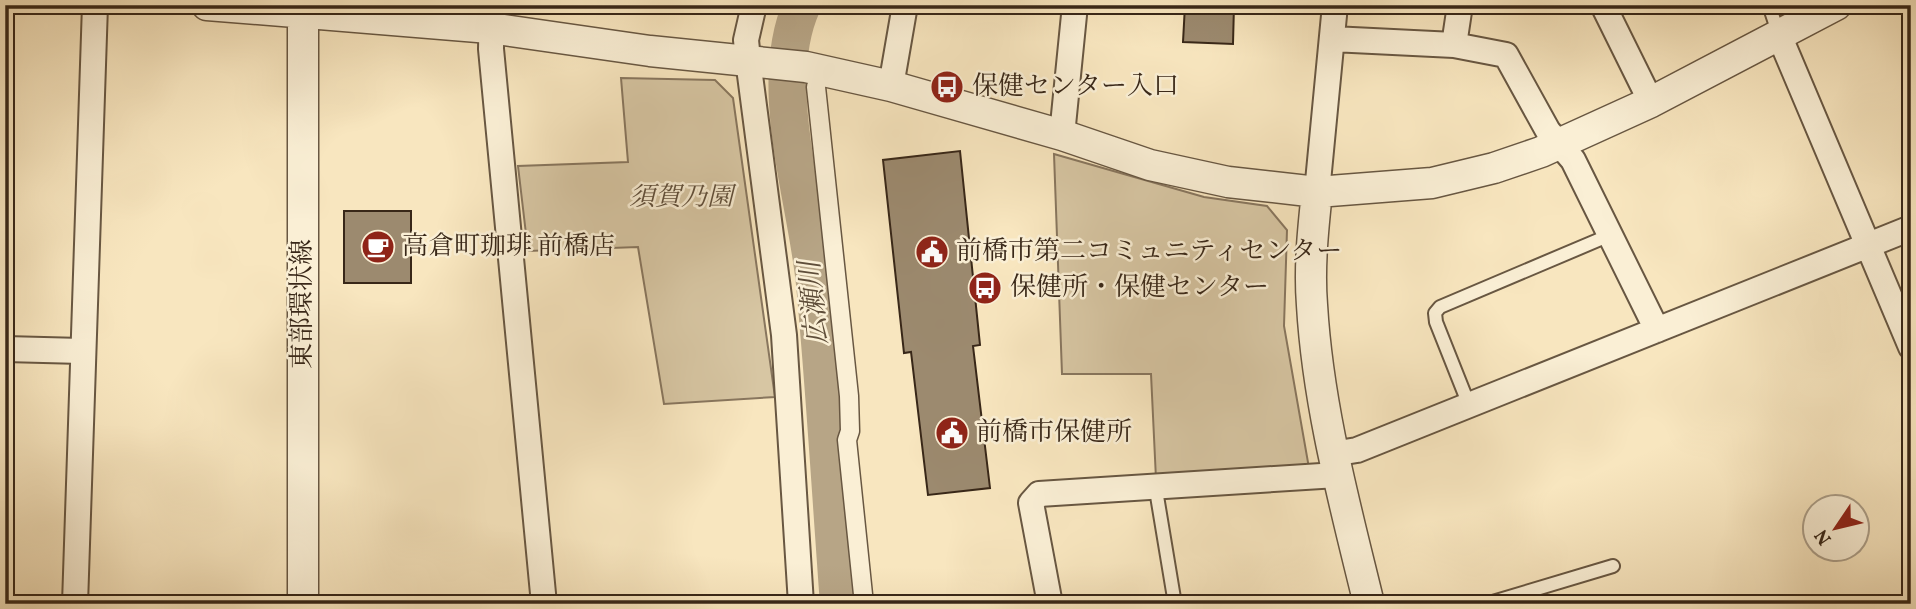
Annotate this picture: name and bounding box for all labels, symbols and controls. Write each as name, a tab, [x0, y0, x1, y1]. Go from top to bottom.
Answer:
bus stop icon: 保健センター入口	[928, 68, 966, 106]
place label: 保健センター入口	[972, 69, 1179, 105]
park label: 須賀乃園	[629, 180, 737, 216]
cafe icon: 高倉町珈琲 前橋店	[359, 228, 397, 266]
place label: 高倉町珈琲 前橋店	[402, 229, 615, 265]
public building icon: 前橋市第二コミュニティセンター	[913, 233, 951, 271]
place label: 前橋市第二コミュニティセンター	[956, 234, 1342, 270]
street label: 東部環状線	[285, 239, 321, 369]
water label: 広瀬川	[791, 256, 839, 347]
bus stop icon: 保健所・保健センター	[966, 269, 1004, 307]
place label: 保健所・保健センター	[1010, 270, 1269, 306]
public building icon: 前橋市保健所	[933, 414, 971, 452]
place label: 前橋市保健所	[976, 415, 1132, 451]
north arrow	[1800, 494, 1870, 564]
text: N	[1809, 523, 1838, 550]

